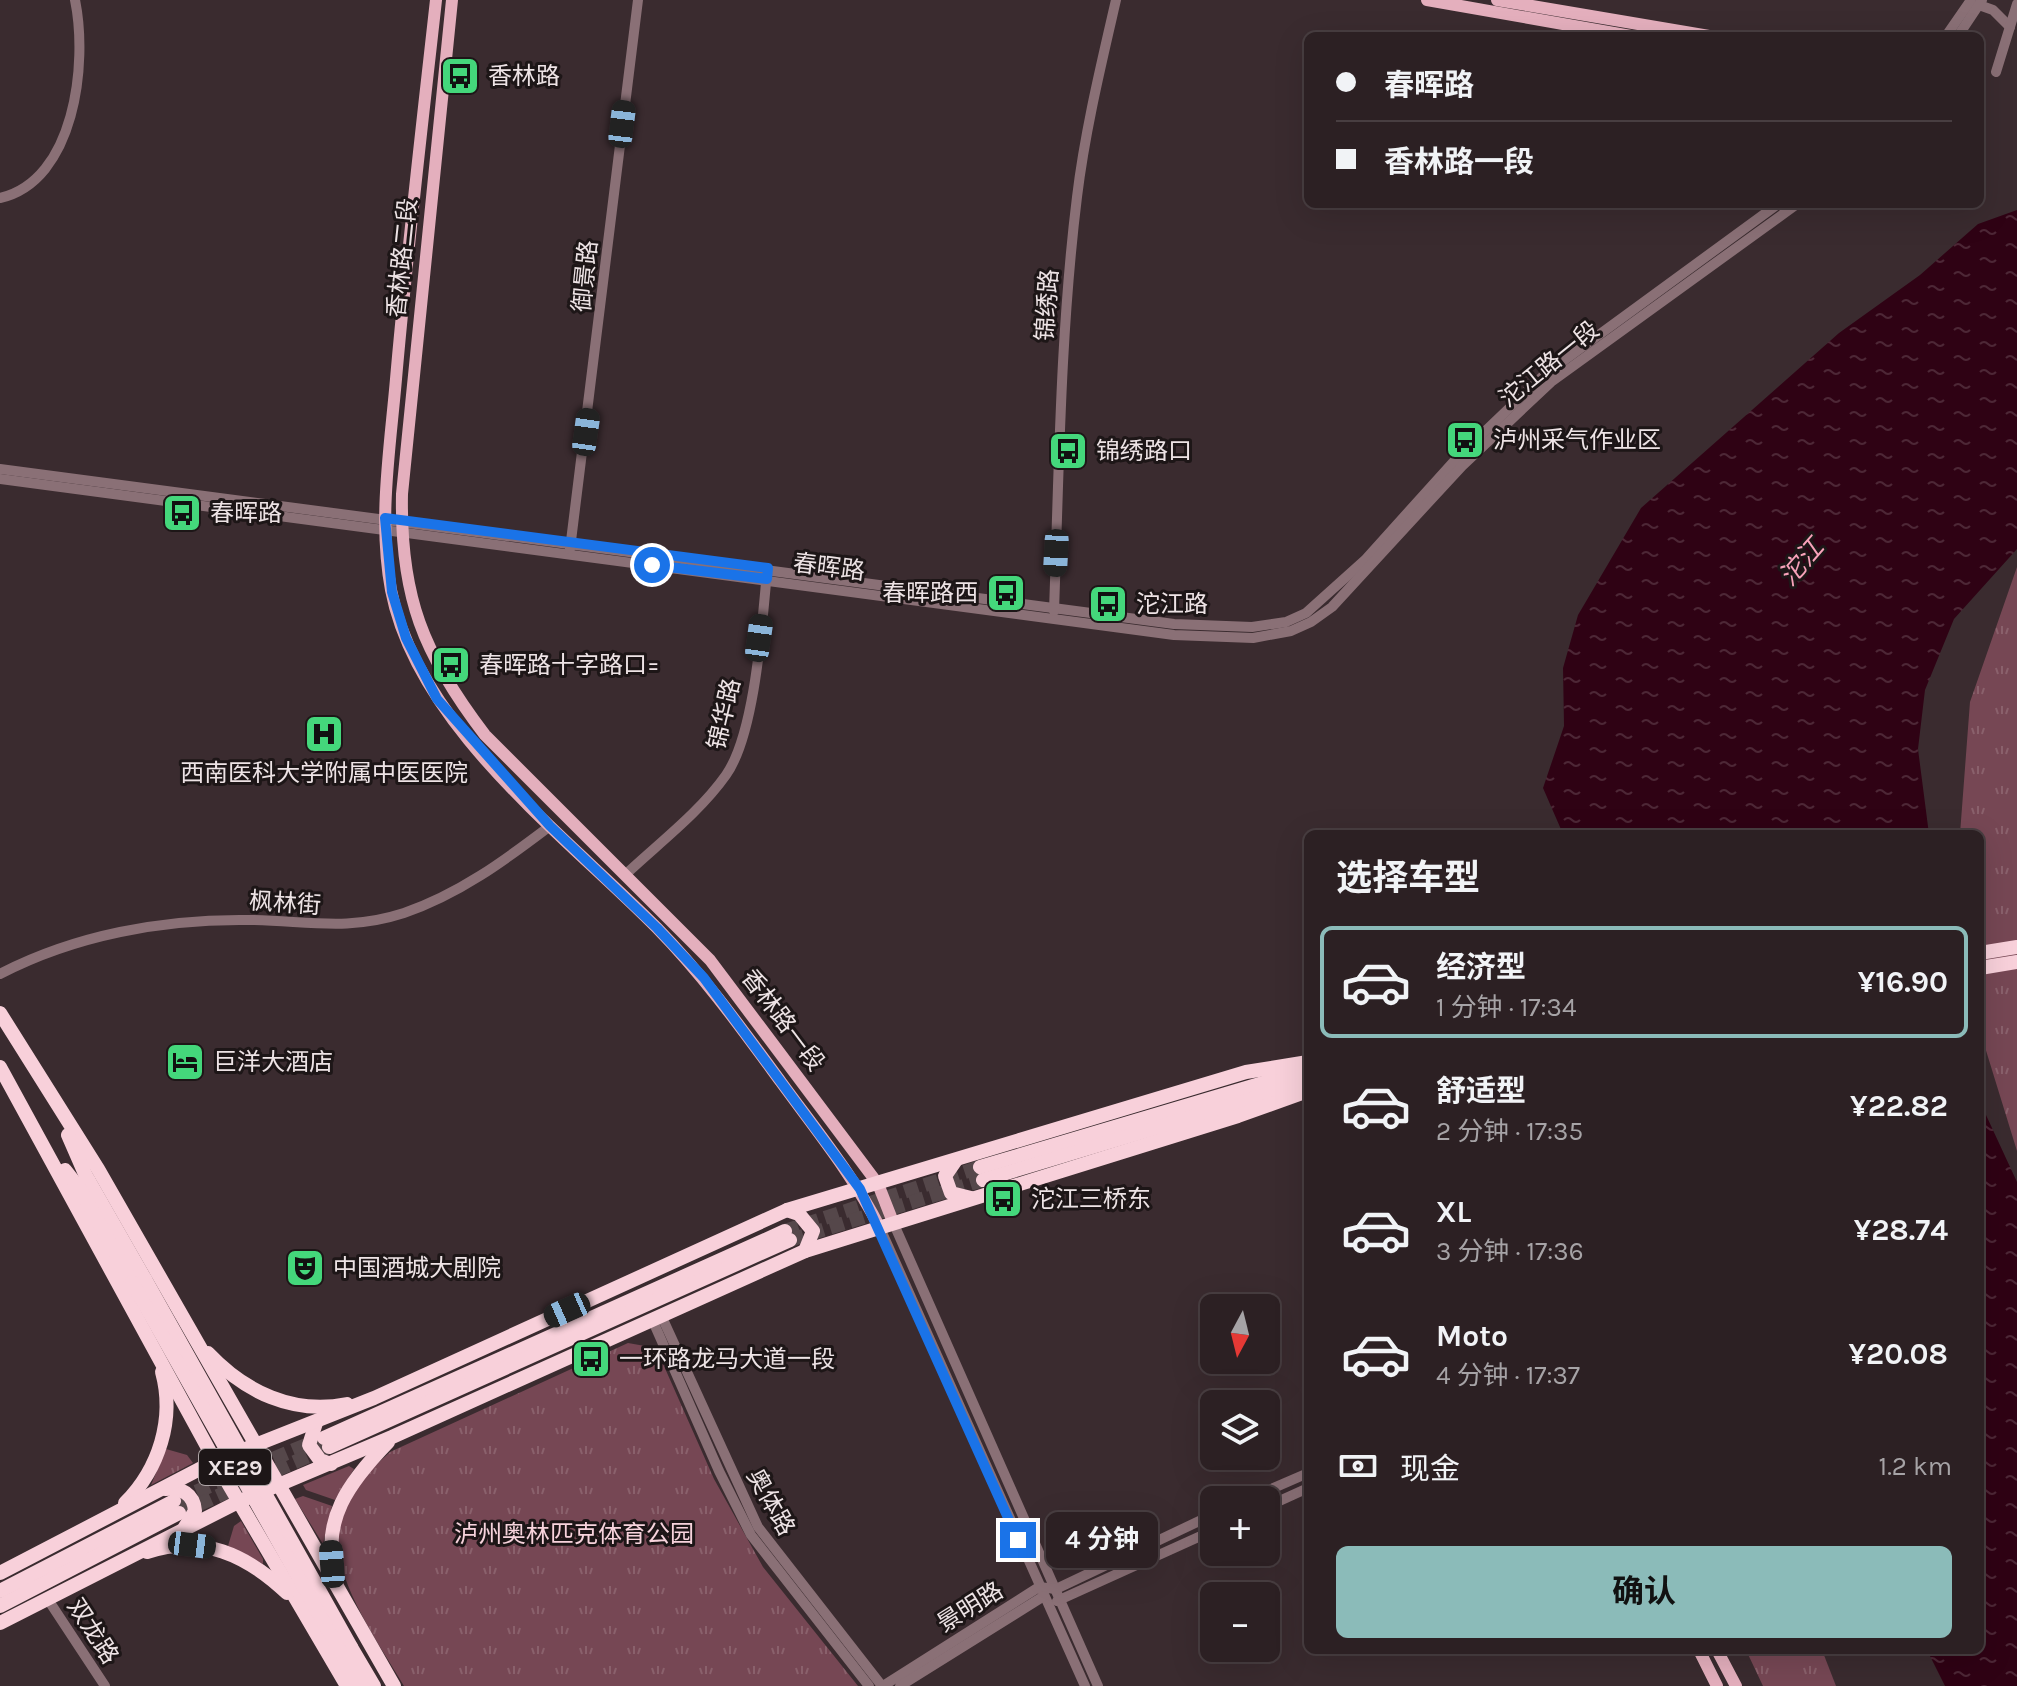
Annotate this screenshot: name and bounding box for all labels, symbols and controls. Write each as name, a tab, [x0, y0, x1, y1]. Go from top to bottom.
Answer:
bus stop icon: 香林路	[439, 55, 481, 97]
place label: 香林路	[488, 62, 560, 90]
text: 春晖路	[1384, 67, 1474, 103]
car	[607, 99, 637, 149]
text: 香林路一段	[1384, 144, 1534, 180]
street label: 香林路二段	[382, 197, 422, 319]
street label: 御景路	[567, 239, 603, 313]
street label: 锦绣路	[1031, 268, 1063, 342]
street label: 沱江路一段	[1494, 315, 1604, 413]
car	[571, 407, 601, 457]
bus stop icon: 泸州采气作业区	[1444, 419, 1486, 461]
place label: 泸州采气作业区	[1493, 426, 1661, 454]
bus stop icon: 锦绣路口	[1047, 430, 1089, 472]
place label: 锦绣路口	[1096, 437, 1192, 465]
bus stop icon: 春晖路	[161, 492, 203, 534]
place label: 春晖路	[210, 499, 282, 527]
car	[1043, 528, 1069, 578]
water label: 沱江	[1773, 530, 1832, 592]
route start	[634, 547, 670, 583]
street label: 春晖路	[792, 549, 866, 585]
bus stop icon: 春晖路西	[985, 572, 1027, 614]
place label: 春晖路西	[882, 579, 978, 607]
bus stop icon: 沱江路	[1087, 583, 1129, 625]
place label: 沱江路	[1136, 590, 1208, 618]
car	[744, 613, 774, 663]
bus stop icon: 春晖路十字路口=	[430, 644, 472, 686]
place label: 春晖路十字路口=	[479, 651, 660, 679]
street label: 锦华路	[702, 676, 746, 752]
hospital icon: 西南医科大学附属中医医院	[303, 713, 345, 755]
place label: 西南医科大学附属中医医院	[180, 759, 468, 787]
text: 选择车型	[1336, 857, 1480, 899]
street label: 枫林街	[248, 887, 322, 919]
icon: car	[1340, 946, 1412, 1018]
text: 经济型	[1436, 949, 1526, 985]
street label: 香林路一段	[736, 964, 830, 1076]
text: ¥16.90	[1858, 964, 1948, 1000]
text: 1 分钟 · 17:34	[1436, 992, 1576, 1023]
hotel icon: 巨洋大酒店	[164, 1041, 206, 1083]
place label: 巨洋大酒店	[213, 1048, 333, 1076]
icon: car	[1340, 1070, 1412, 1142]
text: 舒适型	[1436, 1073, 1526, 1109]
text: ¥22.82	[1850, 1088, 1948, 1124]
text: 2 分钟 · 17:35	[1436, 1116, 1583, 1147]
bus stop icon: 沱江三桥东	[982, 1178, 1024, 1220]
place label: 沱江三桥东	[1031, 1185, 1151, 1213]
icon: car	[1340, 1194, 1412, 1266]
text: XL	[1436, 1194, 1471, 1230]
text: ¥28.74	[1854, 1212, 1948, 1248]
text: 3 分钟 · 17:36	[1436, 1236, 1584, 1267]
theatre icon: 中国酒城大剧院	[284, 1247, 326, 1289]
place label: 中国酒城大剧院	[333, 1254, 501, 1282]
car	[540, 1289, 594, 1331]
north arrow	[1200, 1294, 1280, 1374]
map controls	[1200, 1294, 1280, 1662]
icon: car	[1340, 1318, 1412, 1390]
text: Moto	[1436, 1318, 1508, 1354]
text: ¥20.08	[1848, 1336, 1948, 1372]
bus stop icon: 一环路龙马大道一段	[570, 1338, 612, 1380]
place label: 一环路龙马大道一段	[619, 1345, 835, 1373]
text: 4 分钟 · 17:37	[1436, 1360, 1580, 1391]
button: layers	[1200, 1390, 1280, 1470]
icon: cash	[1336, 1444, 1380, 1488]
road number: XE29	[199, 1449, 271, 1485]
text: 现金	[1400, 1451, 1460, 1487]
text: 1.2 km	[1879, 1451, 1952, 1482]
street label: 奥体路	[741, 1464, 801, 1540]
button: +	[1200, 1486, 1280, 1566]
callout: 4 分钟	[1046, 1512, 1158, 1568]
park label: 泸州奥林匹克体育公园	[454, 1520, 694, 1548]
route end	[1000, 1522, 1036, 1558]
text: 4 分钟	[1065, 1524, 1139, 1555]
car	[167, 1530, 217, 1560]
car	[318, 1539, 346, 1589]
button: 确认	[1336, 1546, 1952, 1638]
street label: 景明路	[932, 1576, 1008, 1638]
button: −	[1200, 1582, 1280, 1662]
street label: 双龙路	[62, 1593, 124, 1669]

